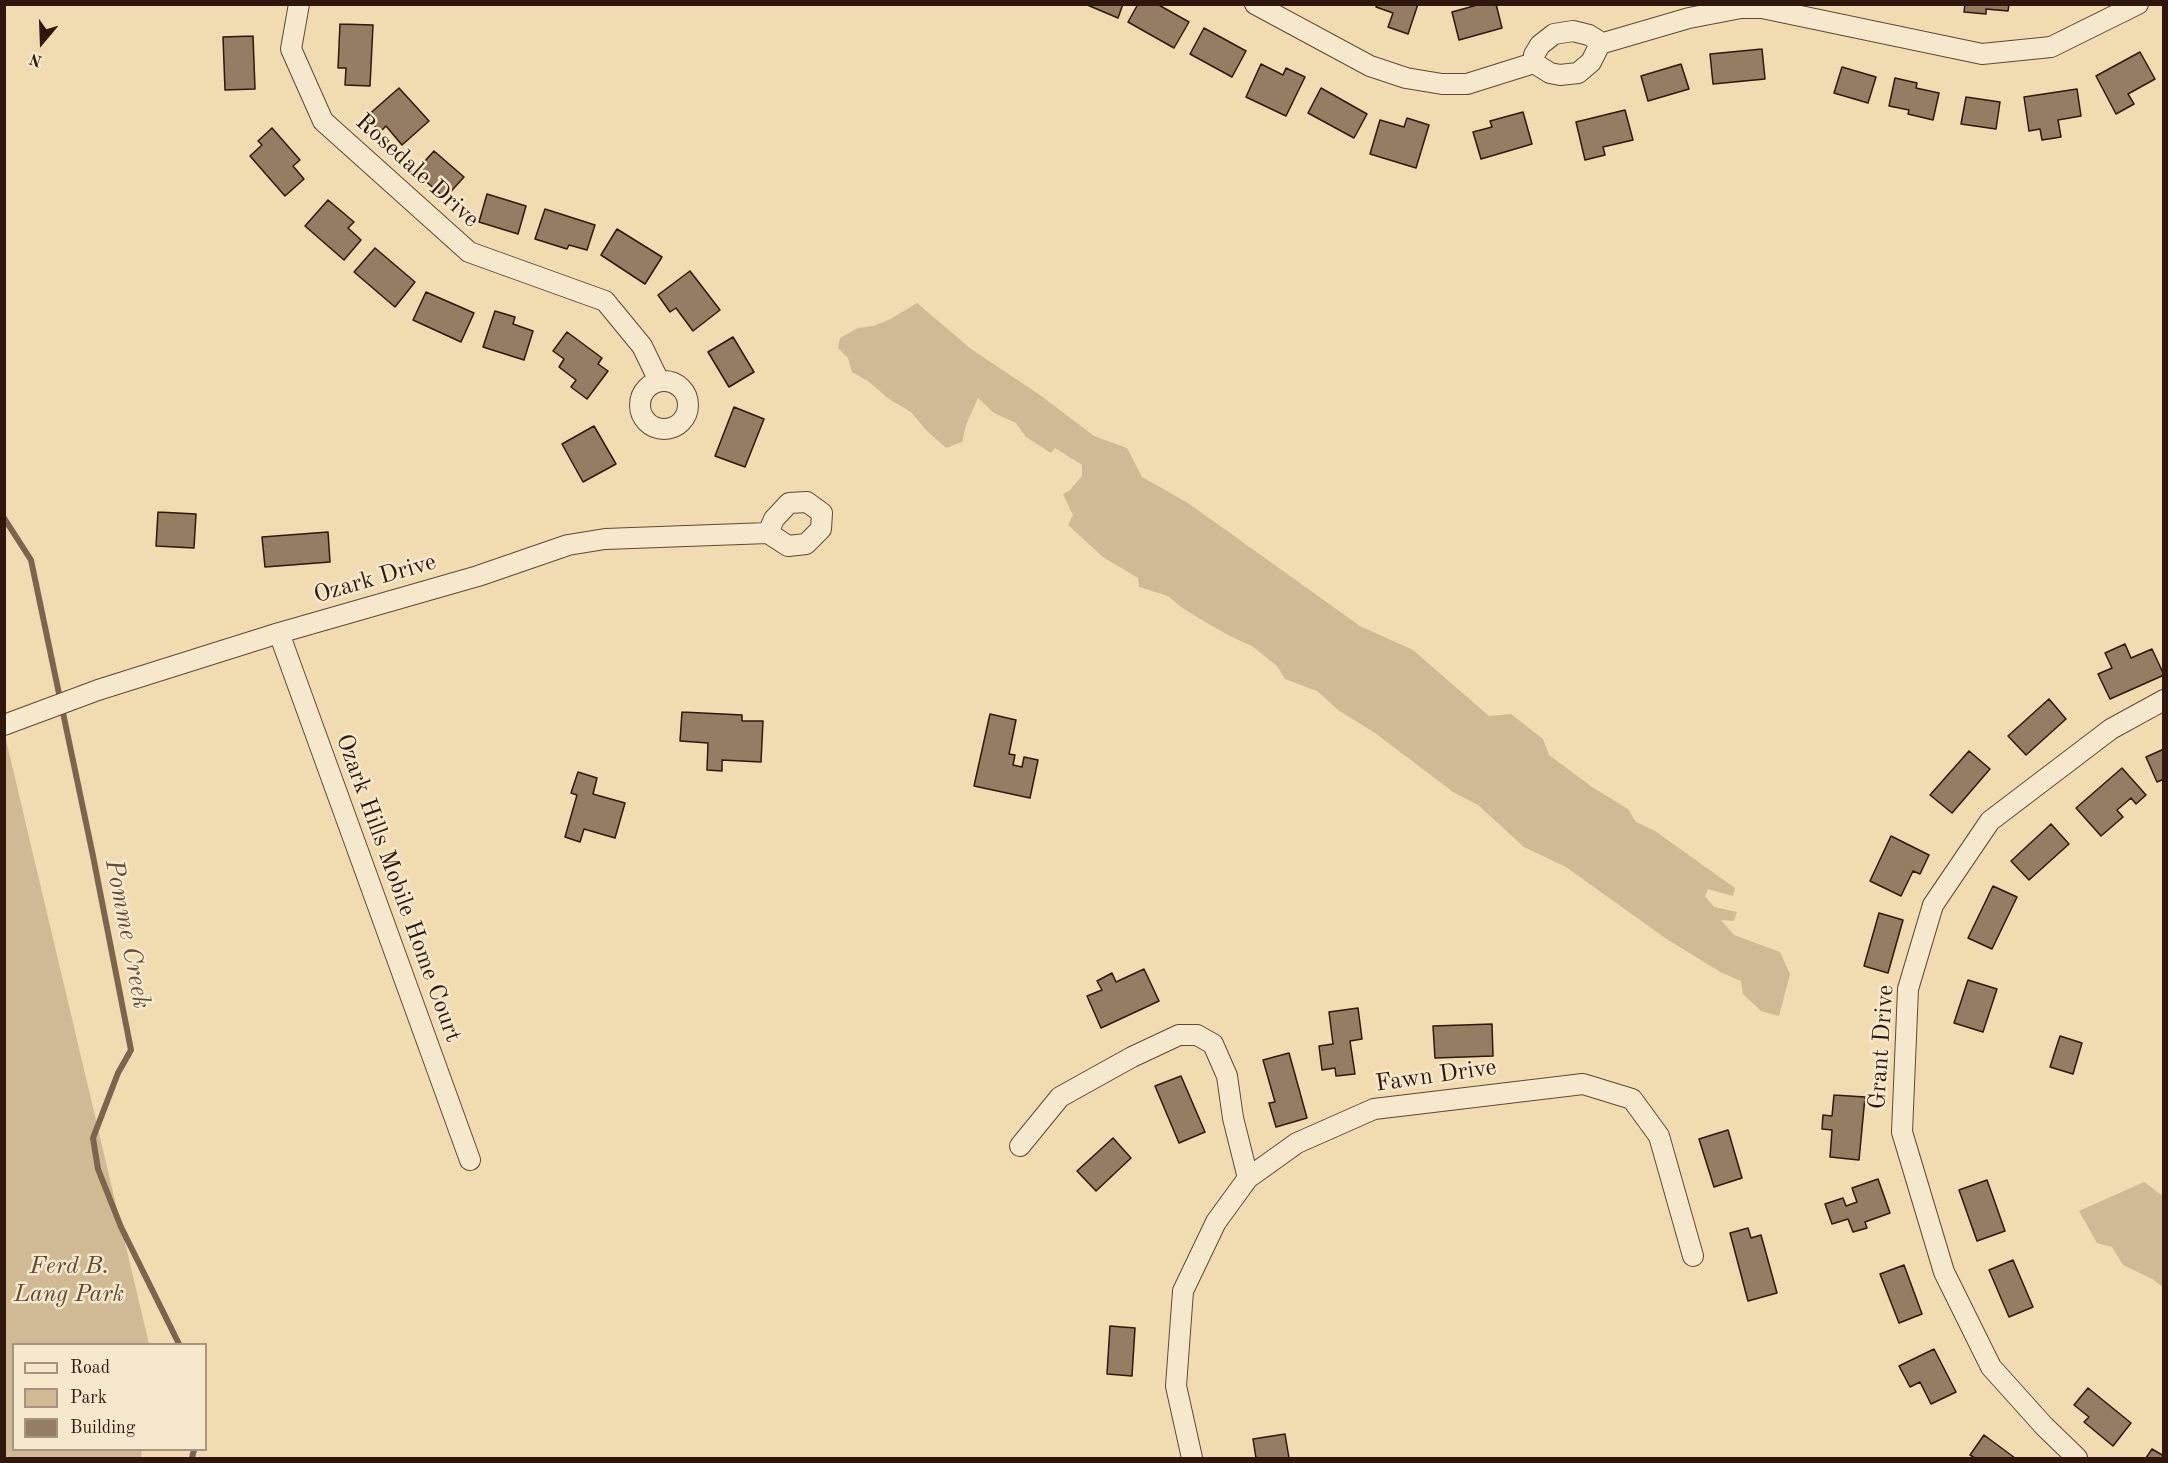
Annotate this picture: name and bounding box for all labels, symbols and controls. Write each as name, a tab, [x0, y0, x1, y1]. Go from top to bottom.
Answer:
north arrow	[12, 12, 72, 72]
text: N	[28, 49, 45, 69]
street label: Rosedale Drive	[349, 108, 485, 234]
street label: Ozark Drive	[311, 548, 439, 610]
street label: Ozark Hills Mobile Home Court	[329, 730, 467, 1046]
water label: Pomme Creek	[97, 857, 157, 1011]
street label: Grant Drive	[1863, 984, 1901, 1110]
street label: Fawn Drive	[1374, 1053, 1498, 1099]
park label: Ferd B. Lang Park	[14, 1253, 124, 1309]
legend	[12, 1343, 207, 1451]
text: Road	[70, 1359, 110, 1377]
text: Park	[70, 1389, 107, 1407]
text: Building	[70, 1419, 135, 1437]

